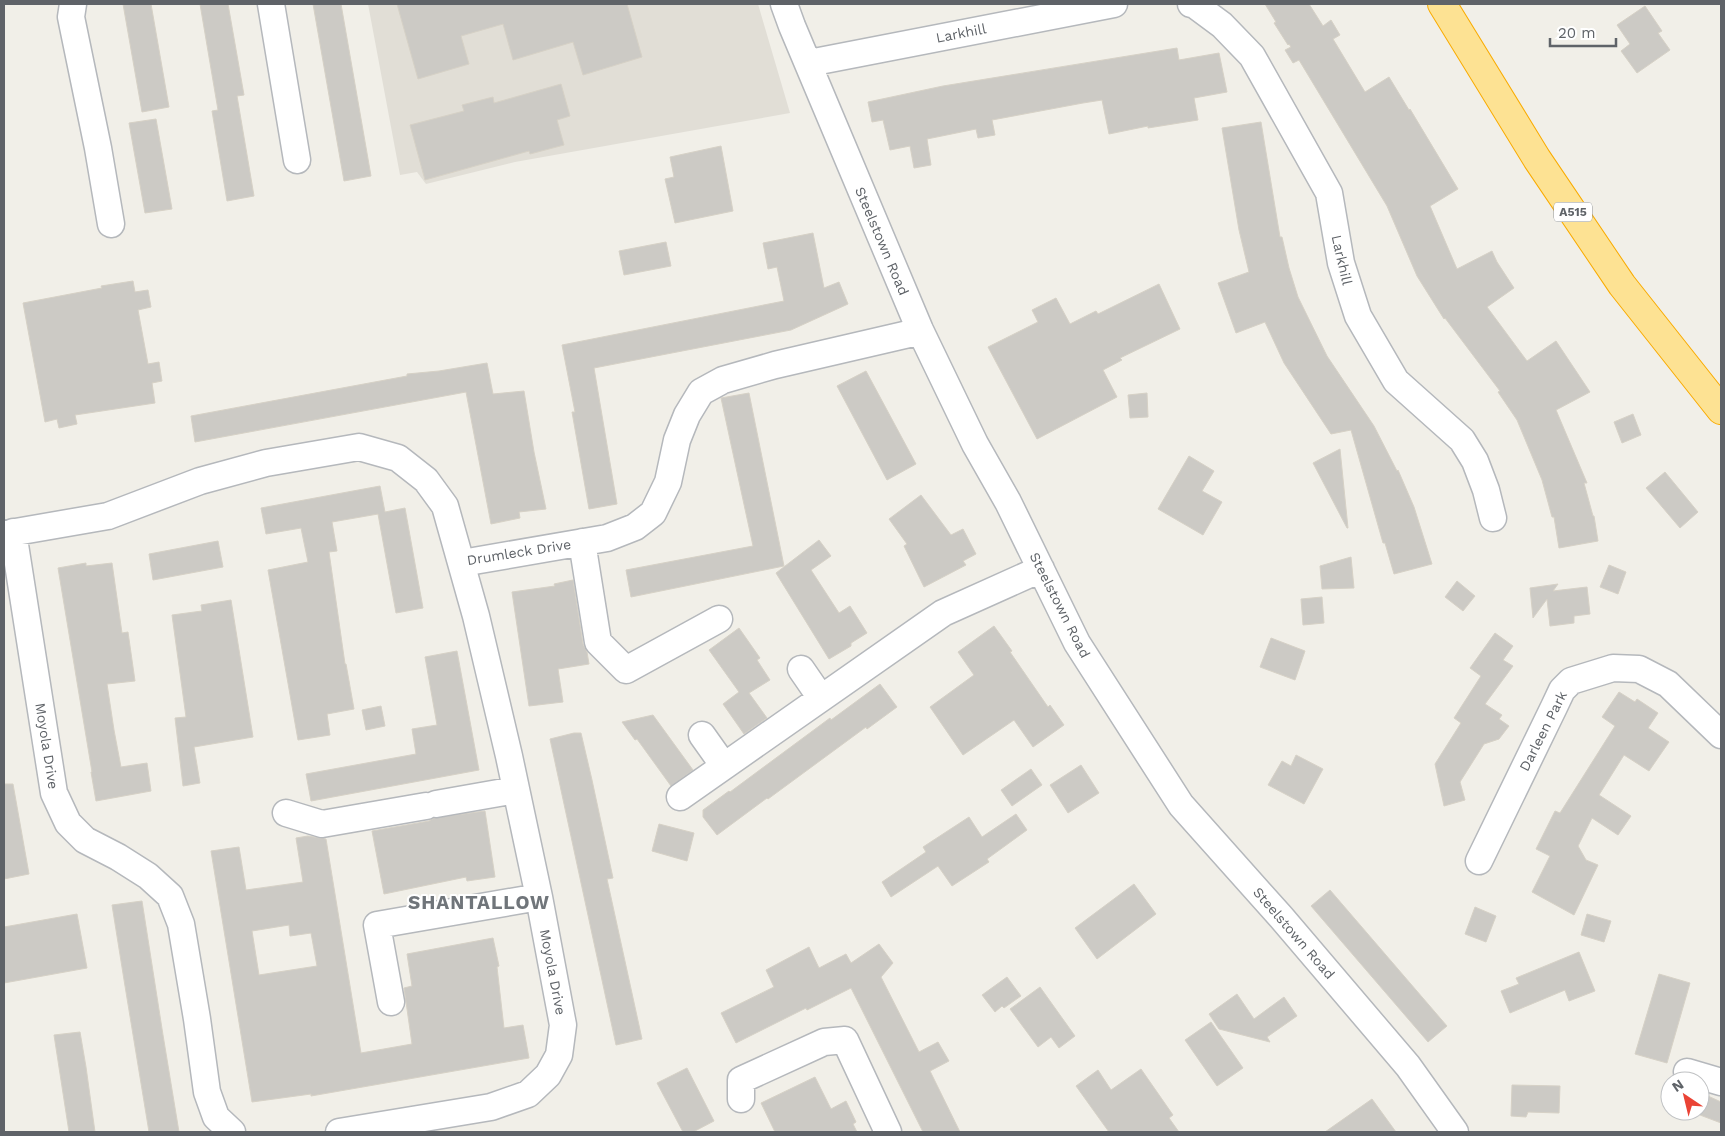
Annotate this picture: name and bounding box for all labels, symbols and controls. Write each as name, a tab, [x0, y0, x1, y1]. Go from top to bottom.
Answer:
scale bar	[1550, 15, 1616, 47]
street label: Larkhill	[934, 20, 988, 46]
text: 20 m	[1558, 24, 1596, 42]
street label: Steelstown Road	[852, 184, 912, 298]
road number: A515	[1554, 202, 1592, 222]
street label: Larkhill	[1328, 233, 1356, 287]
street label: Drumleck Drive	[466, 536, 572, 568]
street label: Steelstown Road	[1027, 550, 1093, 660]
street label: Darleen Park	[1516, 688, 1570, 774]
street label: Moyola Drive	[32, 702, 62, 790]
street label: Steelstown Road	[1250, 884, 1338, 982]
district label: SHANTALLOW	[408, 891, 550, 914]
street label: Moyola Drive	[537, 928, 569, 1016]
north arrow	[1660, 1071, 1710, 1121]
text: N	[1669, 1076, 1686, 1095]

